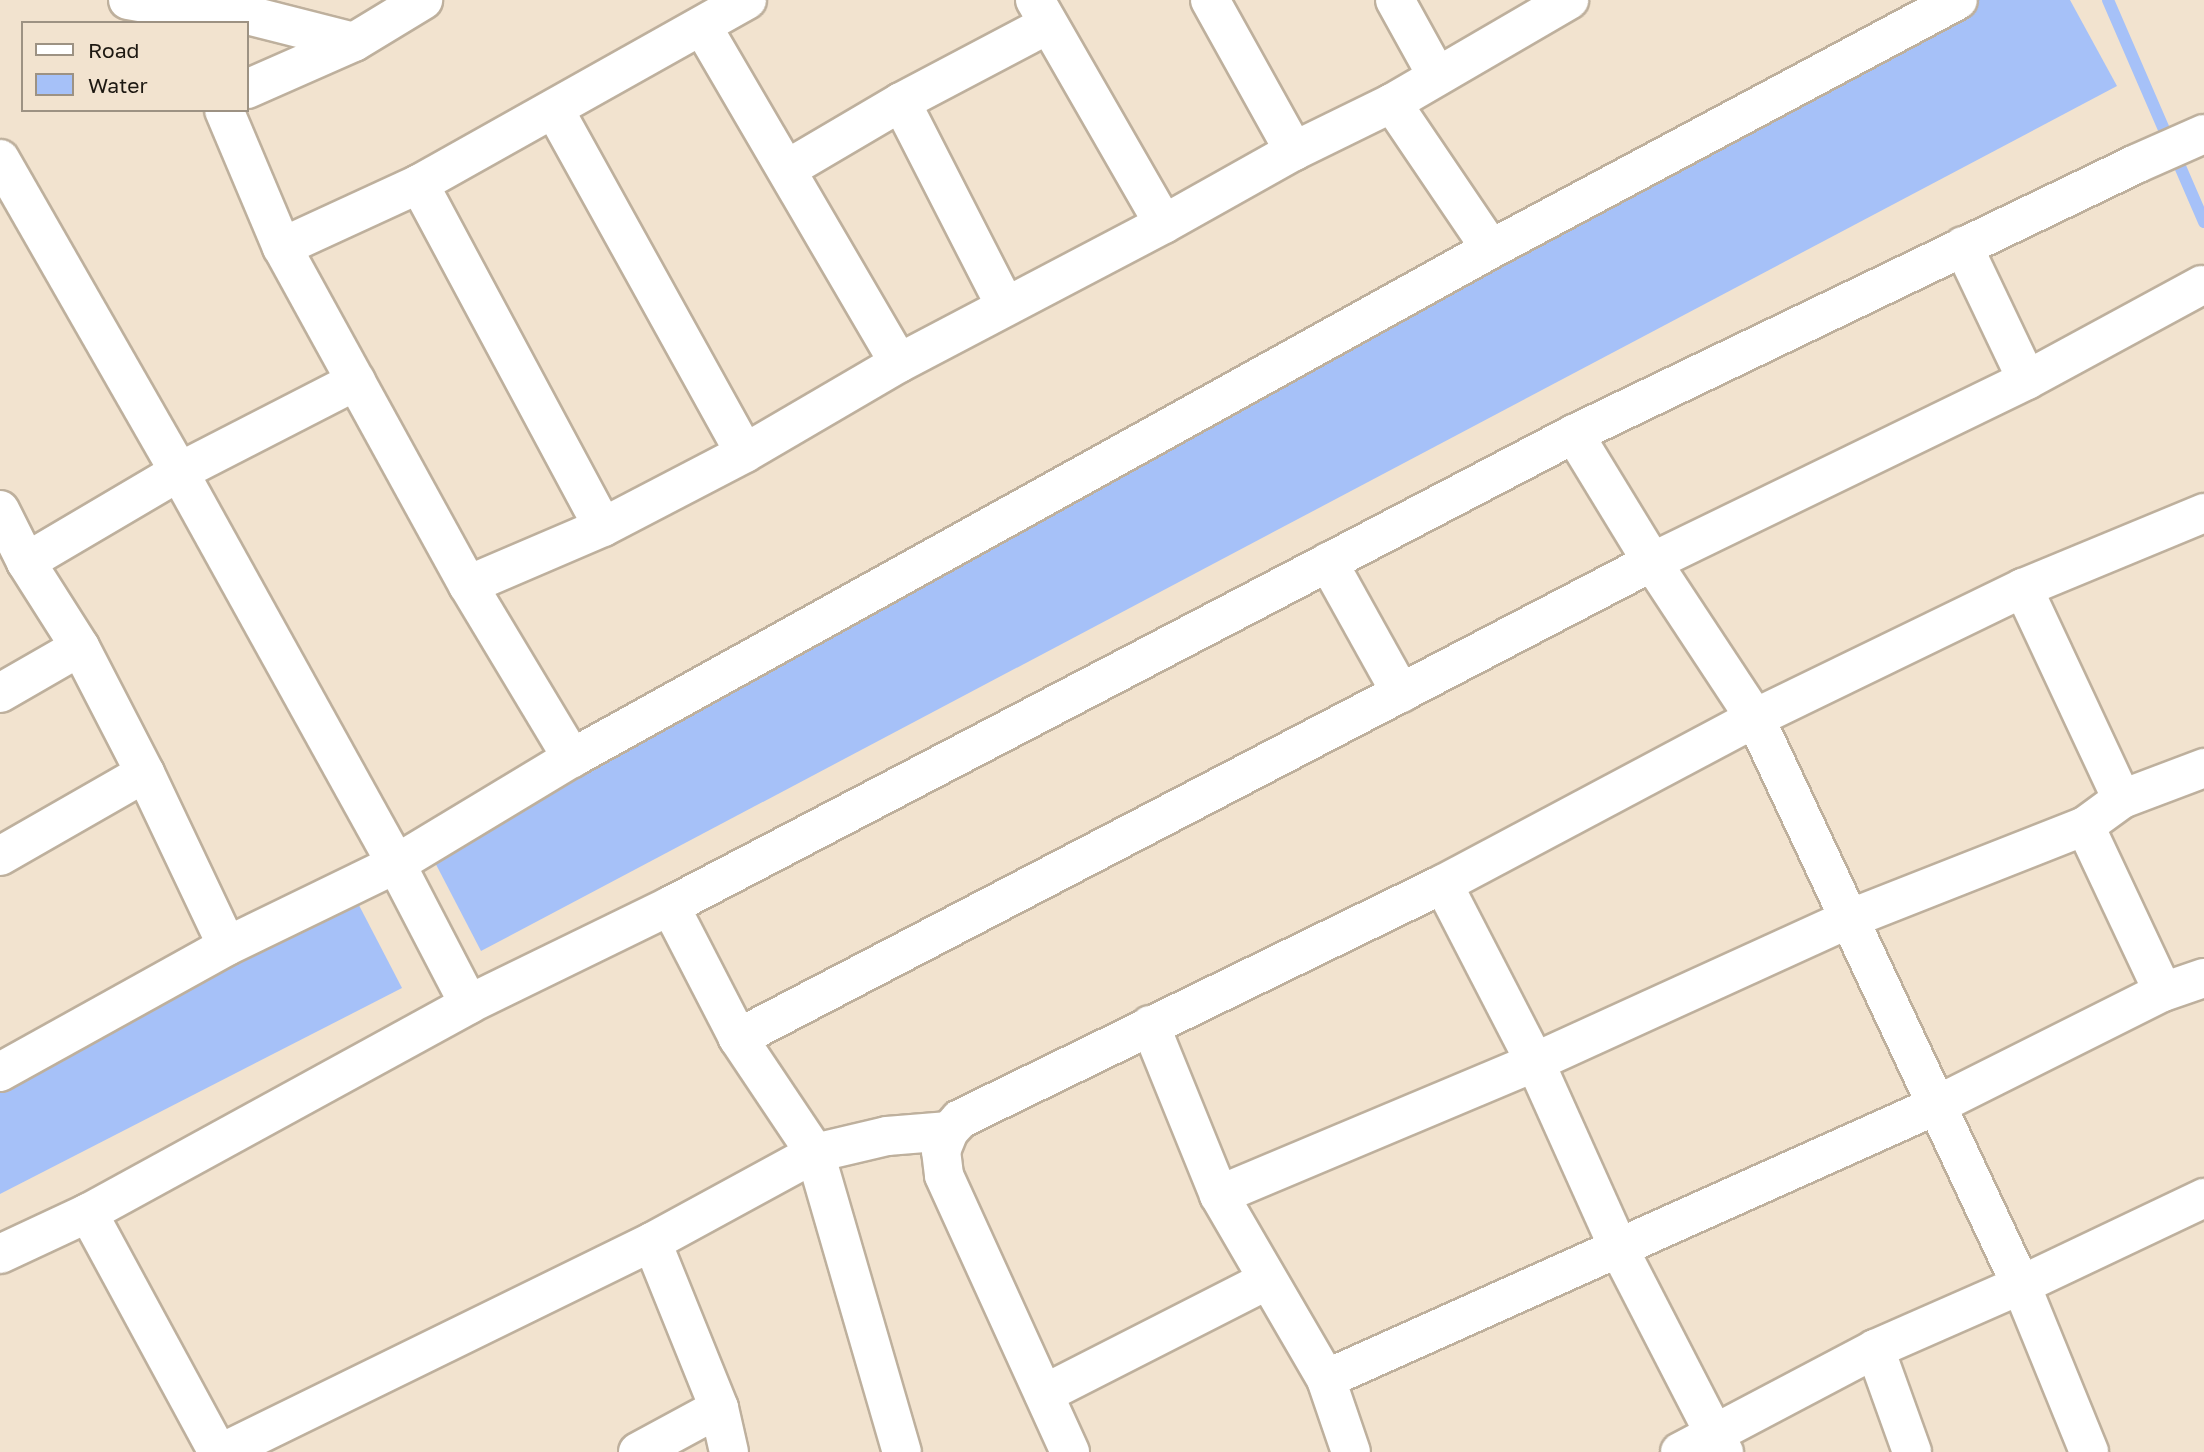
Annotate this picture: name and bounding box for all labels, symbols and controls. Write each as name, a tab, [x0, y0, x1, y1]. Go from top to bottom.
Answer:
legend	[21, 21, 248, 112]
text: Road	[88, 37, 139, 63]
text: Water	[88, 72, 148, 98]

